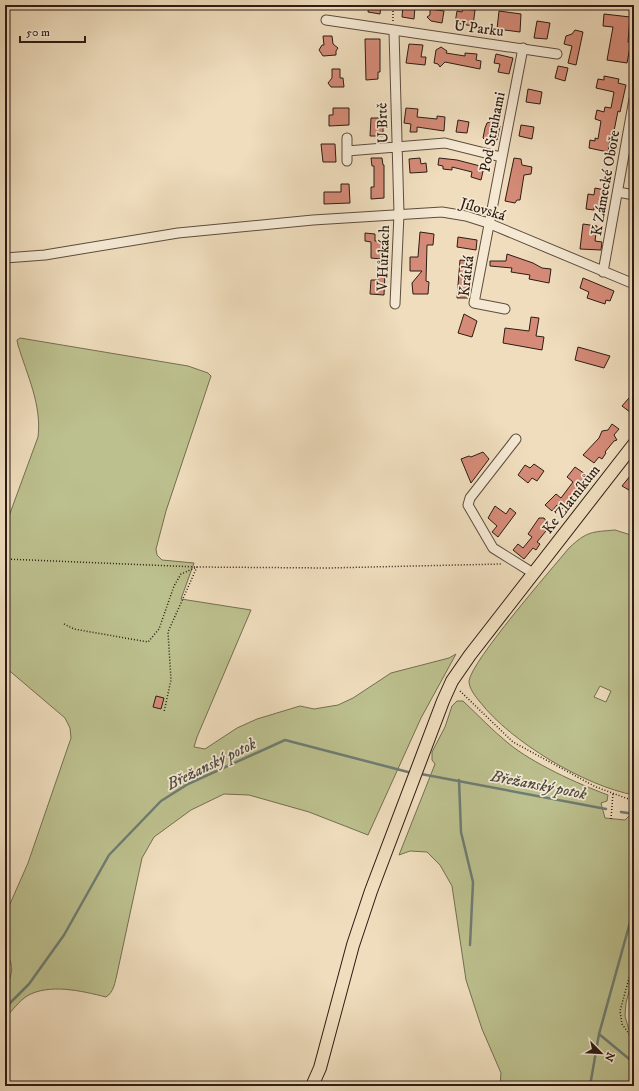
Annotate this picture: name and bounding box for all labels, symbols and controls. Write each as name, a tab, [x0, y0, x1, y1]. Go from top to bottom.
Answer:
street label: U Parku	[453, 16, 505, 41]
scale bar	[20, 18, 85, 44]
text: 50 m	[26, 25, 50, 40]
street label: Pod Struhami	[475, 90, 510, 174]
street label: U Brtě	[372, 102, 393, 144]
street label: K Zámecké Oboře	[587, 129, 624, 237]
street label: Jílovská	[456, 193, 509, 226]
street label: V Hůrkách	[373, 225, 394, 292]
street label: Krátká	[455, 254, 479, 298]
street label: Ke Zlatníkům	[538, 461, 604, 538]
water label: Břežanský potok	[162, 733, 260, 795]
water label: Břežanský potok	[488, 766, 589, 804]
north arrow	[581, 1033, 621, 1073]
text: N	[601, 1050, 617, 1064]

